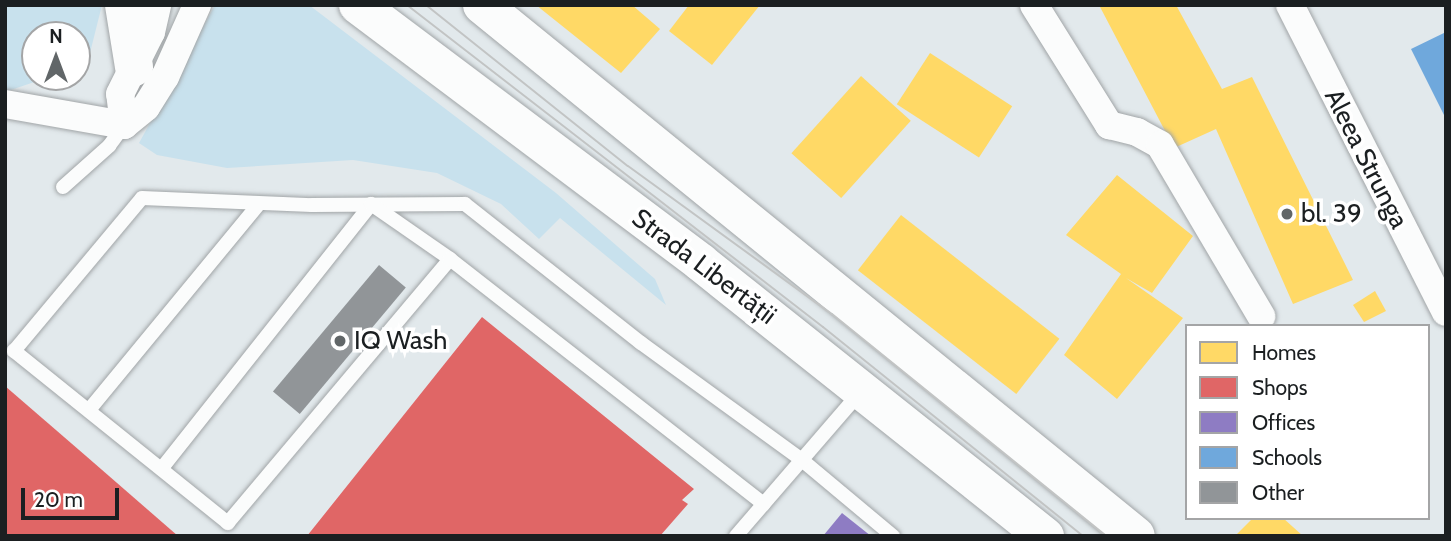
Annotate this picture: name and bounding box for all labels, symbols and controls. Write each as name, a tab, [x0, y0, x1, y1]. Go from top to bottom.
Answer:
north arrow	[21, 21, 91, 91]
text: N	[49, 25, 63, 48]
street label: Aleea Strunga	[1318, 84, 1414, 234]
place label: bl. 39	[1301, 198, 1362, 230]
street label: Strada Libertății	[626, 203, 782, 331]
marker: bl. 39	[1279, 206, 1295, 222]
legend	[1185, 324, 1430, 520]
place label: IQ Wash	[354, 325, 447, 357]
marker: IQ Wash	[332, 333, 348, 349]
text: Homes	[1252, 340, 1316, 365]
text: Shops	[1252, 375, 1307, 400]
text: Offices	[1252, 410, 1315, 435]
text: Schools	[1252, 445, 1322, 470]
scale bar	[24, 475, 122, 518]
text: Other	[1252, 480, 1304, 505]
text: 20 m	[34, 487, 83, 512]

